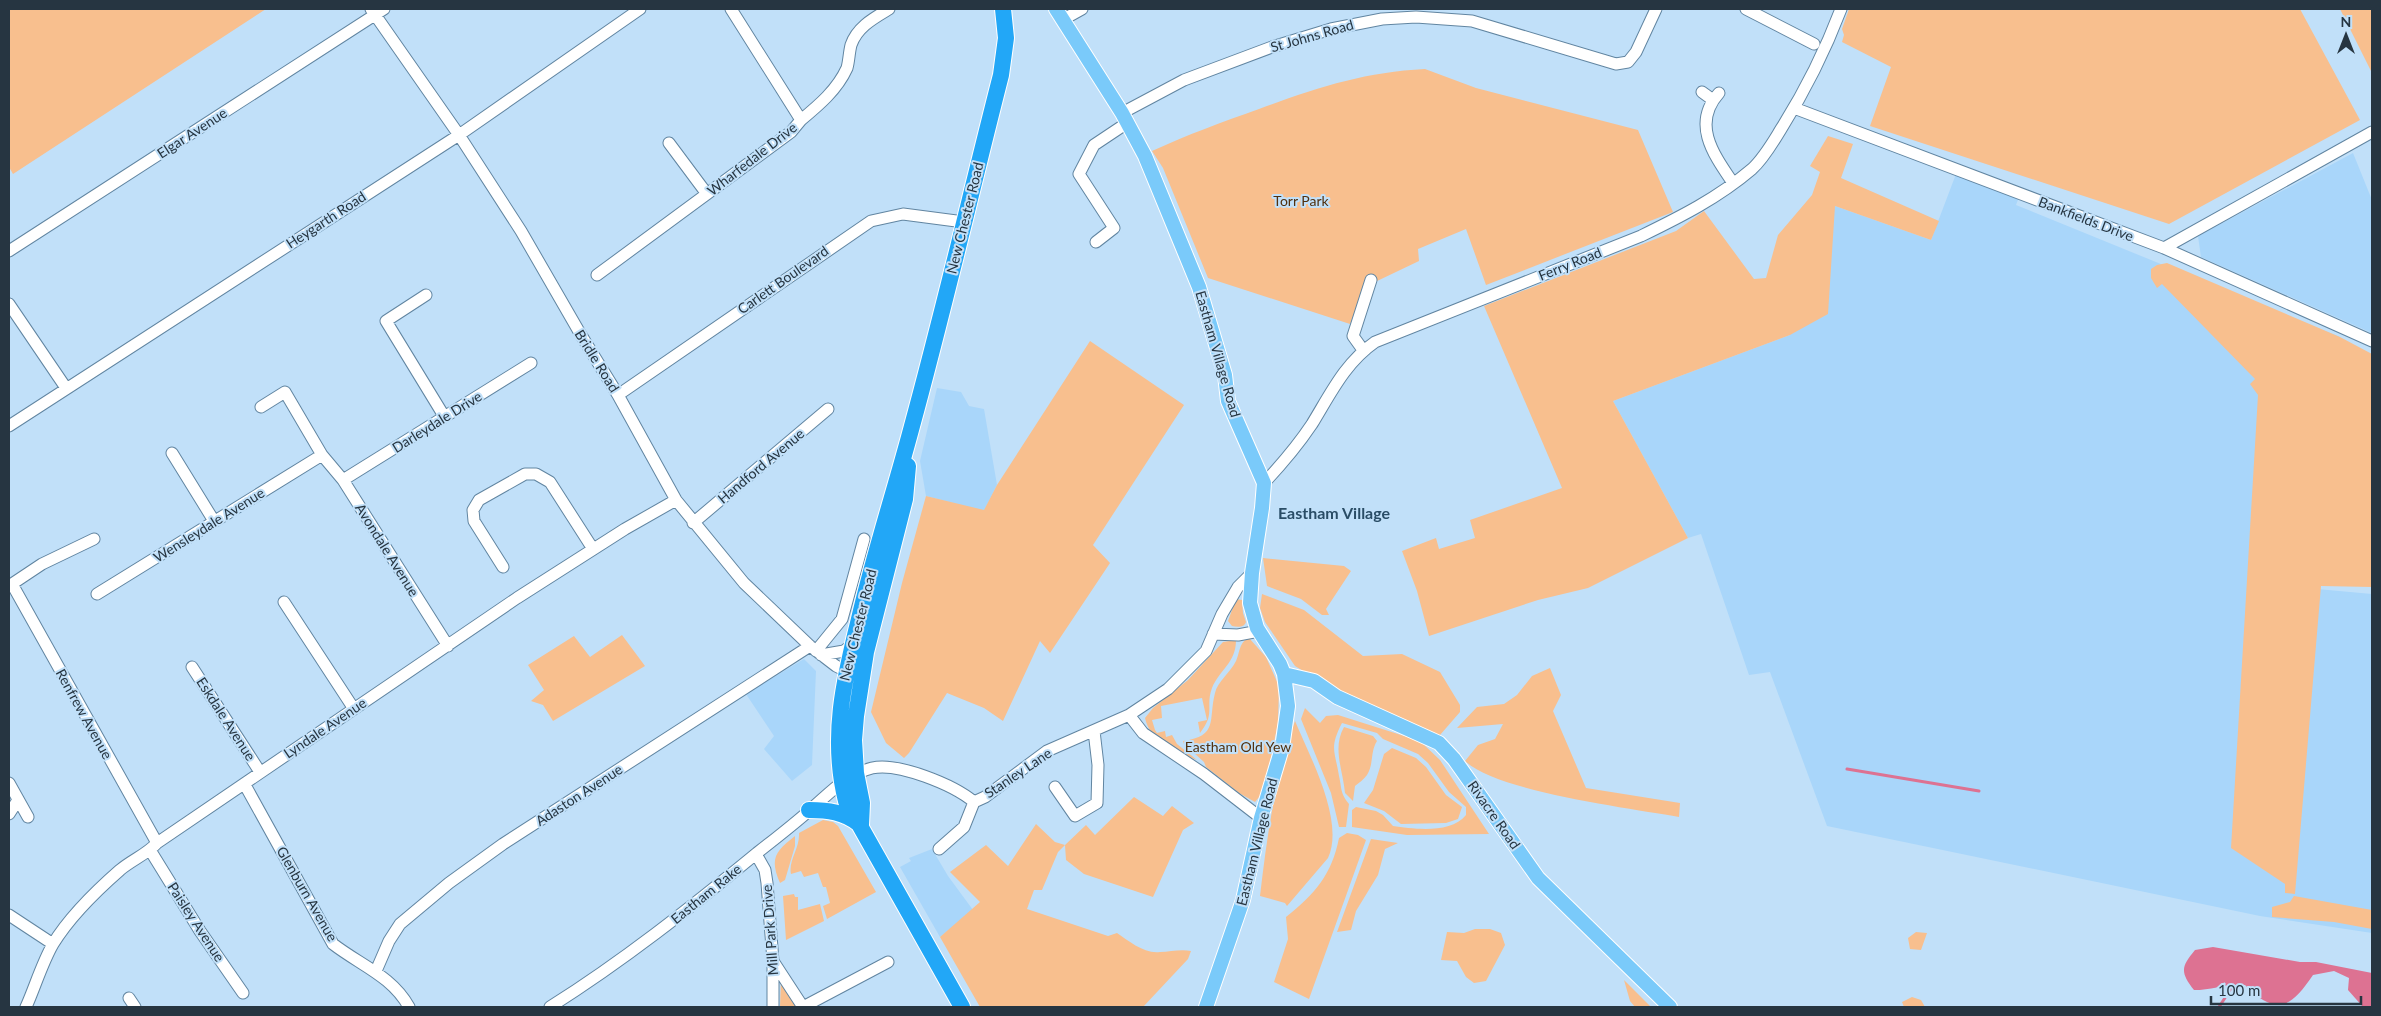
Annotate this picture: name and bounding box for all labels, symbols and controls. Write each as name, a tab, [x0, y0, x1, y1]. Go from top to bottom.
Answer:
north arrow	[2321, 10, 2371, 60]
text: N	[2341, 13, 2351, 30]
street label: St Johns Road	[1268, 16, 1355, 55]
street label: Elgar Avenue	[154, 104, 230, 161]
street label: Wharfedale Drive	[704, 118, 800, 199]
street label: New Chester Road	[942, 160, 987, 275]
street label: Heygarth Road	[283, 188, 369, 252]
park label: Torr Park	[1273, 192, 1330, 209]
street label: Bankfields Drive	[2036, 193, 2136, 244]
street label: Carlett Boulevard	[734, 242, 831, 317]
street label: Ferry Road	[1536, 243, 1604, 284]
street label: Eastham Village Road	[1192, 289, 1245, 419]
street label: Bridle Road	[572, 326, 623, 395]
street label: Darleydale Drive	[389, 387, 485, 456]
street label: Handford Avenue	[714, 424, 807, 507]
street label: Wensleydale Avenue	[150, 484, 267, 566]
street label: Avondale Avenue	[352, 500, 423, 599]
district label: Eastham Village	[1278, 503, 1391, 522]
street label: New Chester Road	[835, 567, 880, 682]
street label: Renfrew Avenue	[53, 666, 116, 762]
street label: Eskdale Avenue	[193, 674, 260, 764]
street label: Lyndale Avenue	[280, 694, 369, 761]
park label: Eastham Old Yew	[1185, 738, 1291, 755]
street label: Stanley Lane	[981, 744, 1055, 801]
street label: Adaston Avenue	[532, 760, 625, 829]
street label: Eastham Village Road	[1232, 776, 1281, 907]
street label: Rivacre Road	[1465, 777, 1524, 852]
street label: Glenburn Avenue	[273, 843, 341, 944]
street label: Eastham Rake	[667, 860, 744, 927]
street label: Paisley Avenue	[164, 879, 228, 965]
street label: Mill Park Drive	[758, 884, 781, 976]
scale bar	[2211, 974, 2361, 1006]
text: 100 m	[2218, 981, 2260, 999]

